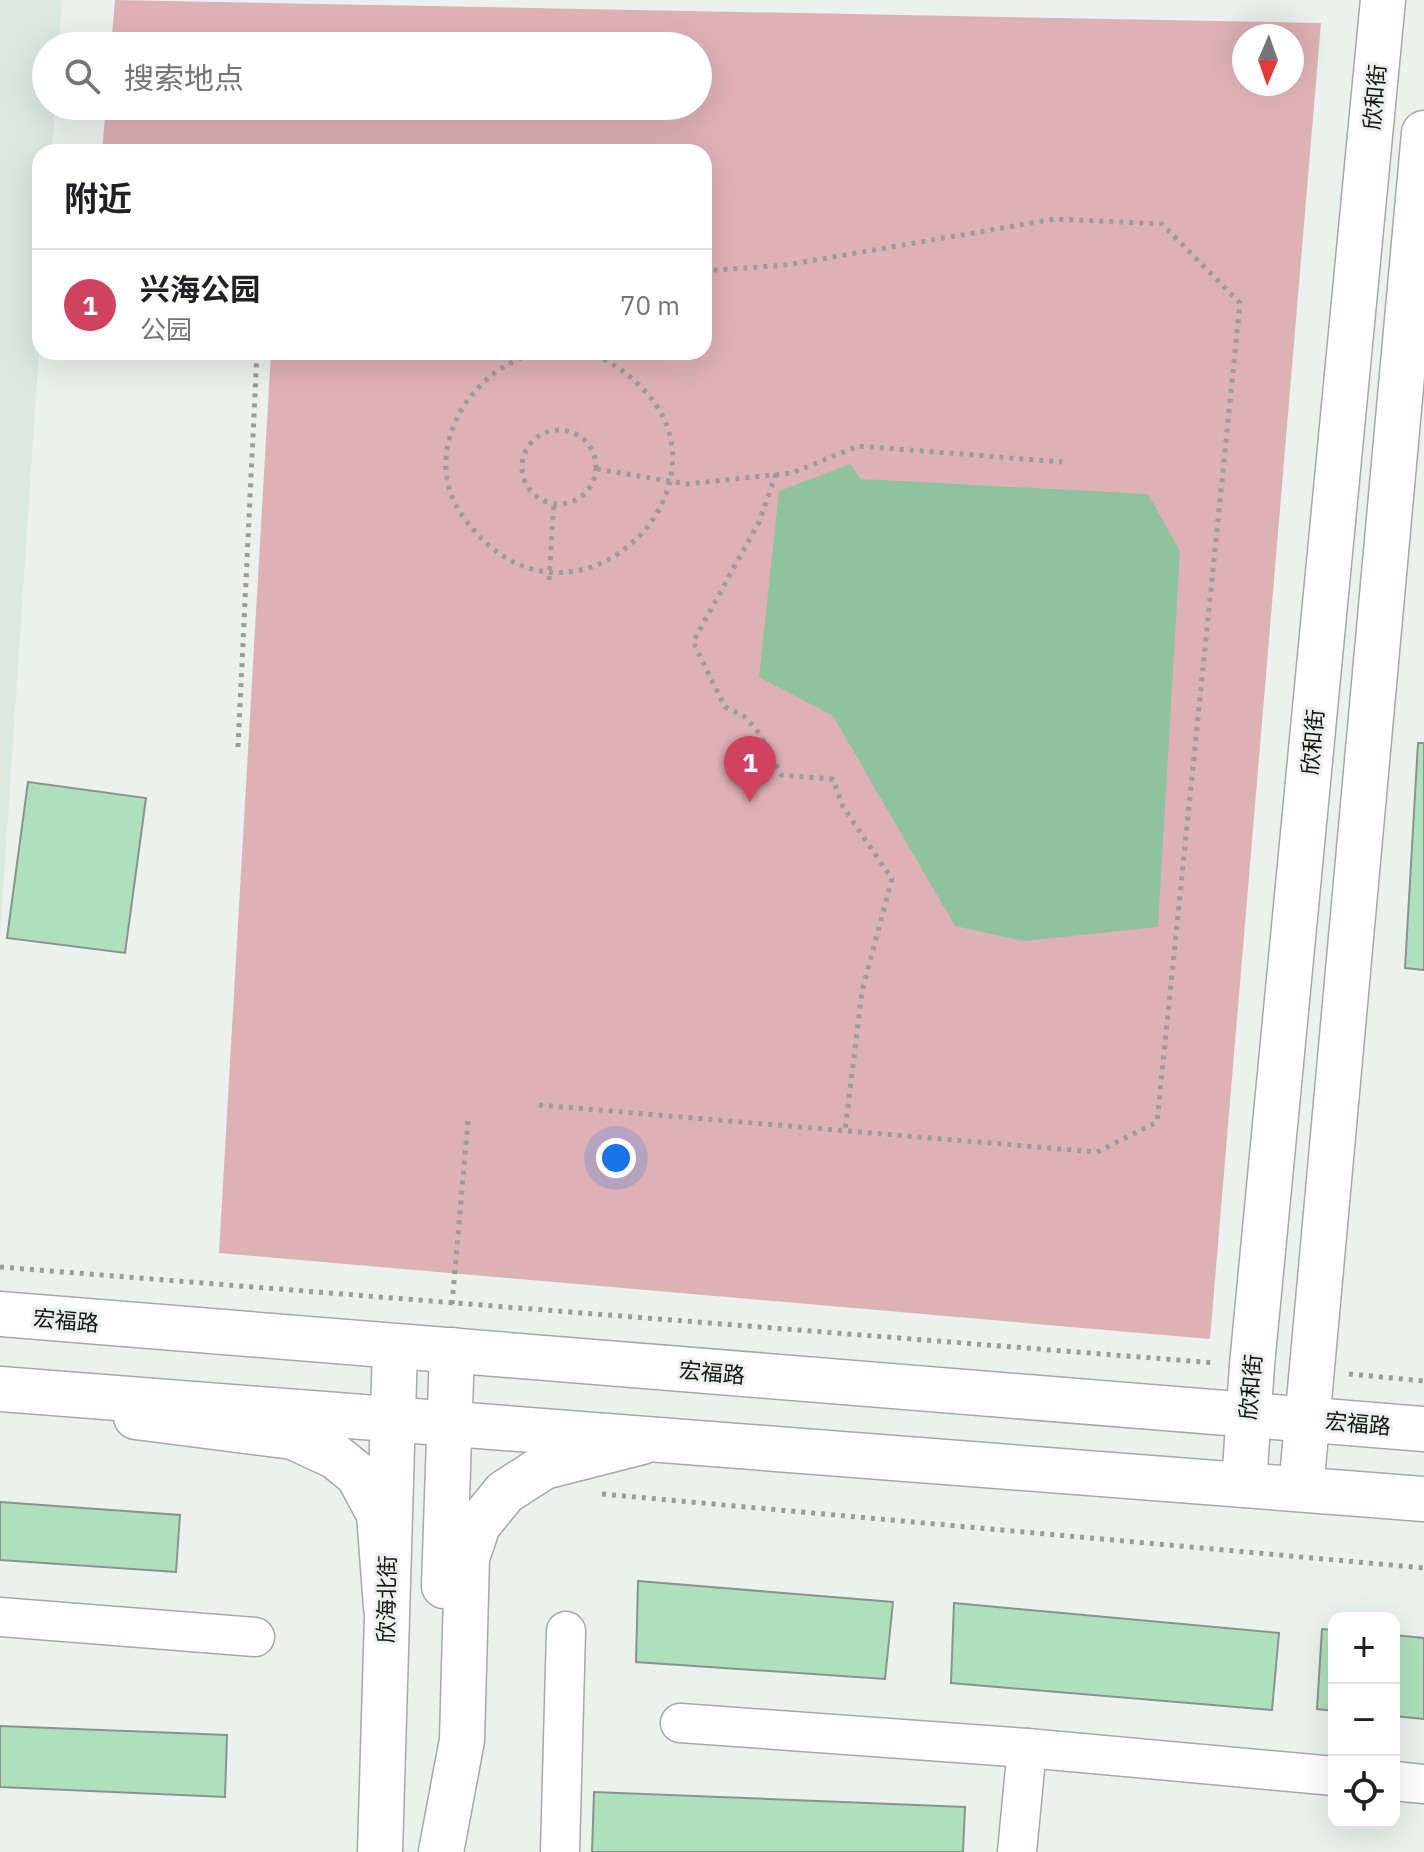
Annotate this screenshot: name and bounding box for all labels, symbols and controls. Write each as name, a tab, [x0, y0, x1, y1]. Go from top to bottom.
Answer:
north arrow	[1232, 24, 1304, 96]
search box	[32, 32, 712, 120]
icon: search	[60, 54, 104, 98]
text: 搜索地点	[124, 58, 244, 97]
street label: 欣和街	[1357, 63, 1391, 131]
text: 附近	[64, 176, 132, 220]
text: 兴海公园	[140, 269, 260, 308]
text: 1	[82, 288, 98, 322]
text: 70 m	[620, 288, 680, 322]
text: 公园	[140, 312, 192, 346]
street label: 欣和街	[1295, 708, 1329, 776]
pin: 1	[724, 736, 776, 802]
your location	[596, 1138, 636, 1178]
street label: 宏福路	[32, 1303, 100, 1337]
street label: 欣和街	[1233, 1353, 1267, 1421]
street label: 宏福路	[678, 1355, 746, 1389]
street label: 宏福路	[1324, 1406, 1392, 1440]
street label: 欣海北街	[371, 1555, 401, 1643]
map controls	[1328, 1612, 1400, 1828]
button: +	[1328, 1612, 1400, 1684]
button: −	[1328, 1684, 1400, 1756]
button: locate	[1328, 1756, 1400, 1828]

